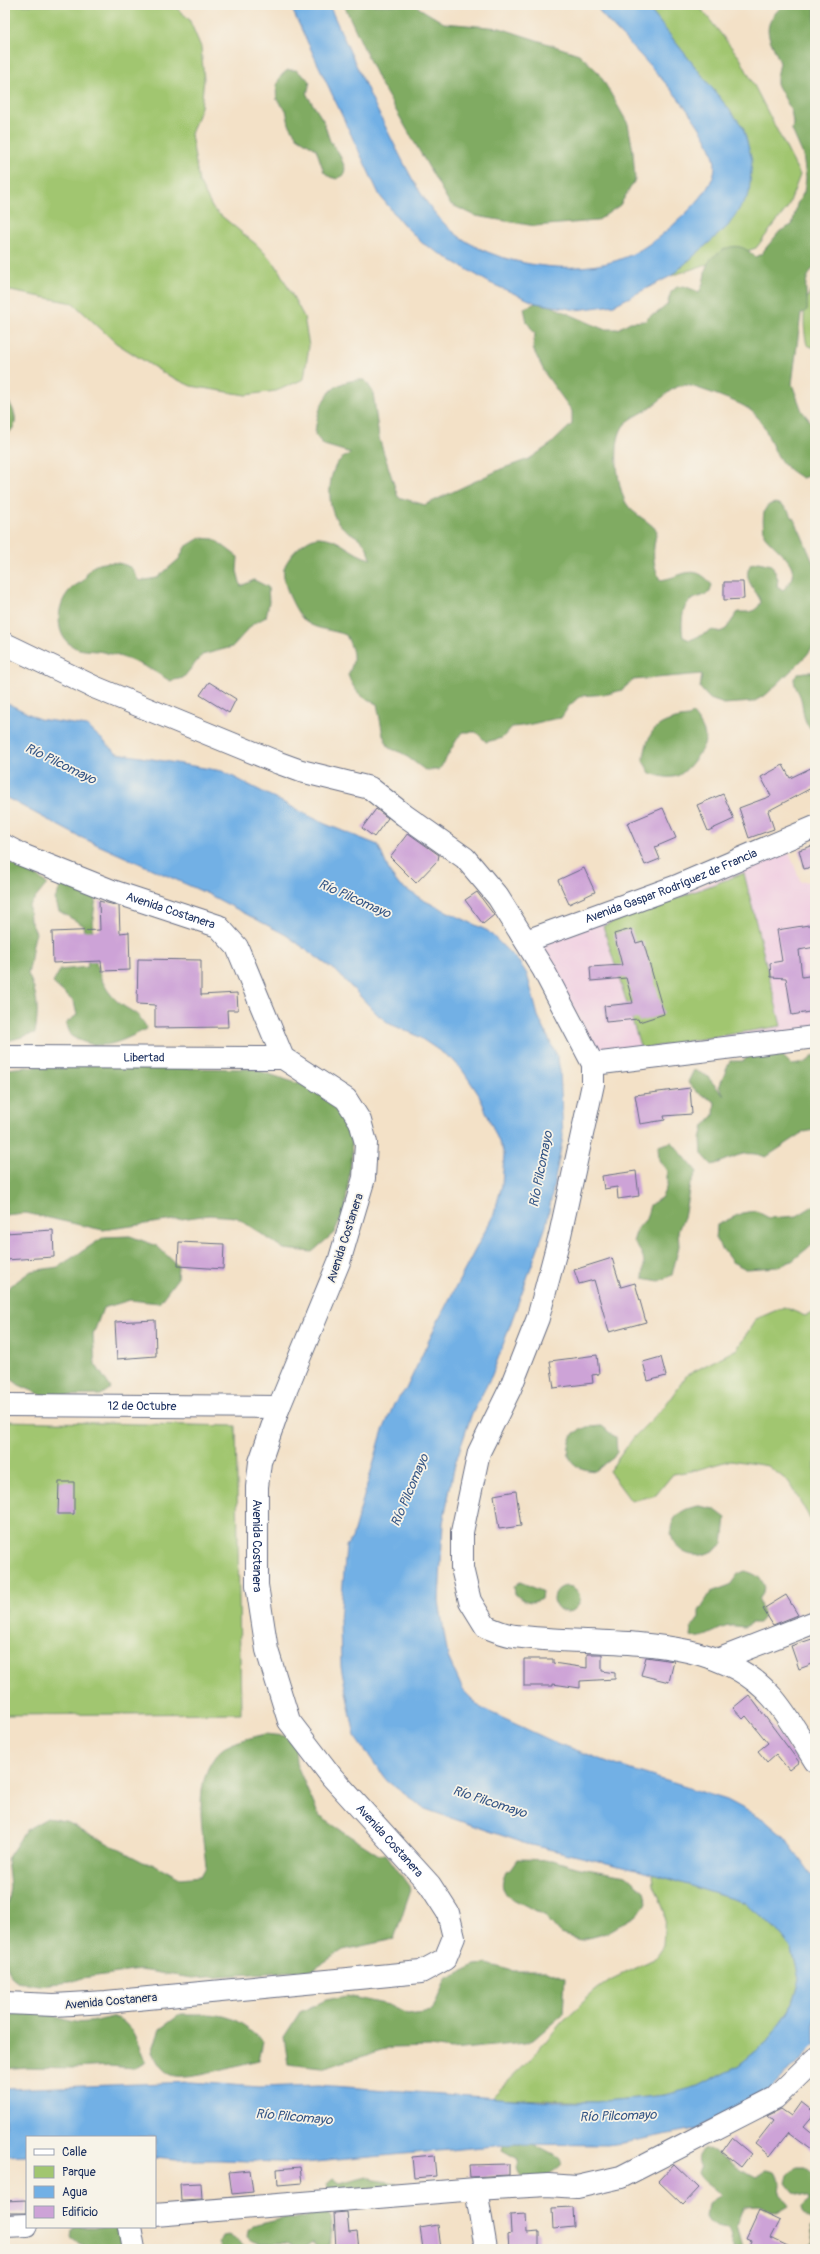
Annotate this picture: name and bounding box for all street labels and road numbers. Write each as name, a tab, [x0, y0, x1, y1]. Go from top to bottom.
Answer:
street label: Avenida Gaspar Rodríguez de Francia	[583, 845, 760, 927]
street label: Avenida Costanera	[124, 889, 218, 933]
street label: Libertad	[123, 1050, 165, 1066]
street label: Avenida Costanera	[324, 1191, 367, 1285]
street label: 12 de Octubre	[107, 1399, 177, 1414]
street label: Avenida Costanera	[249, 1499, 265, 1594]
street label: Avenida Costanera	[353, 1801, 427, 1881]
street label: Avenida Costanera	[64, 1990, 158, 2013]

